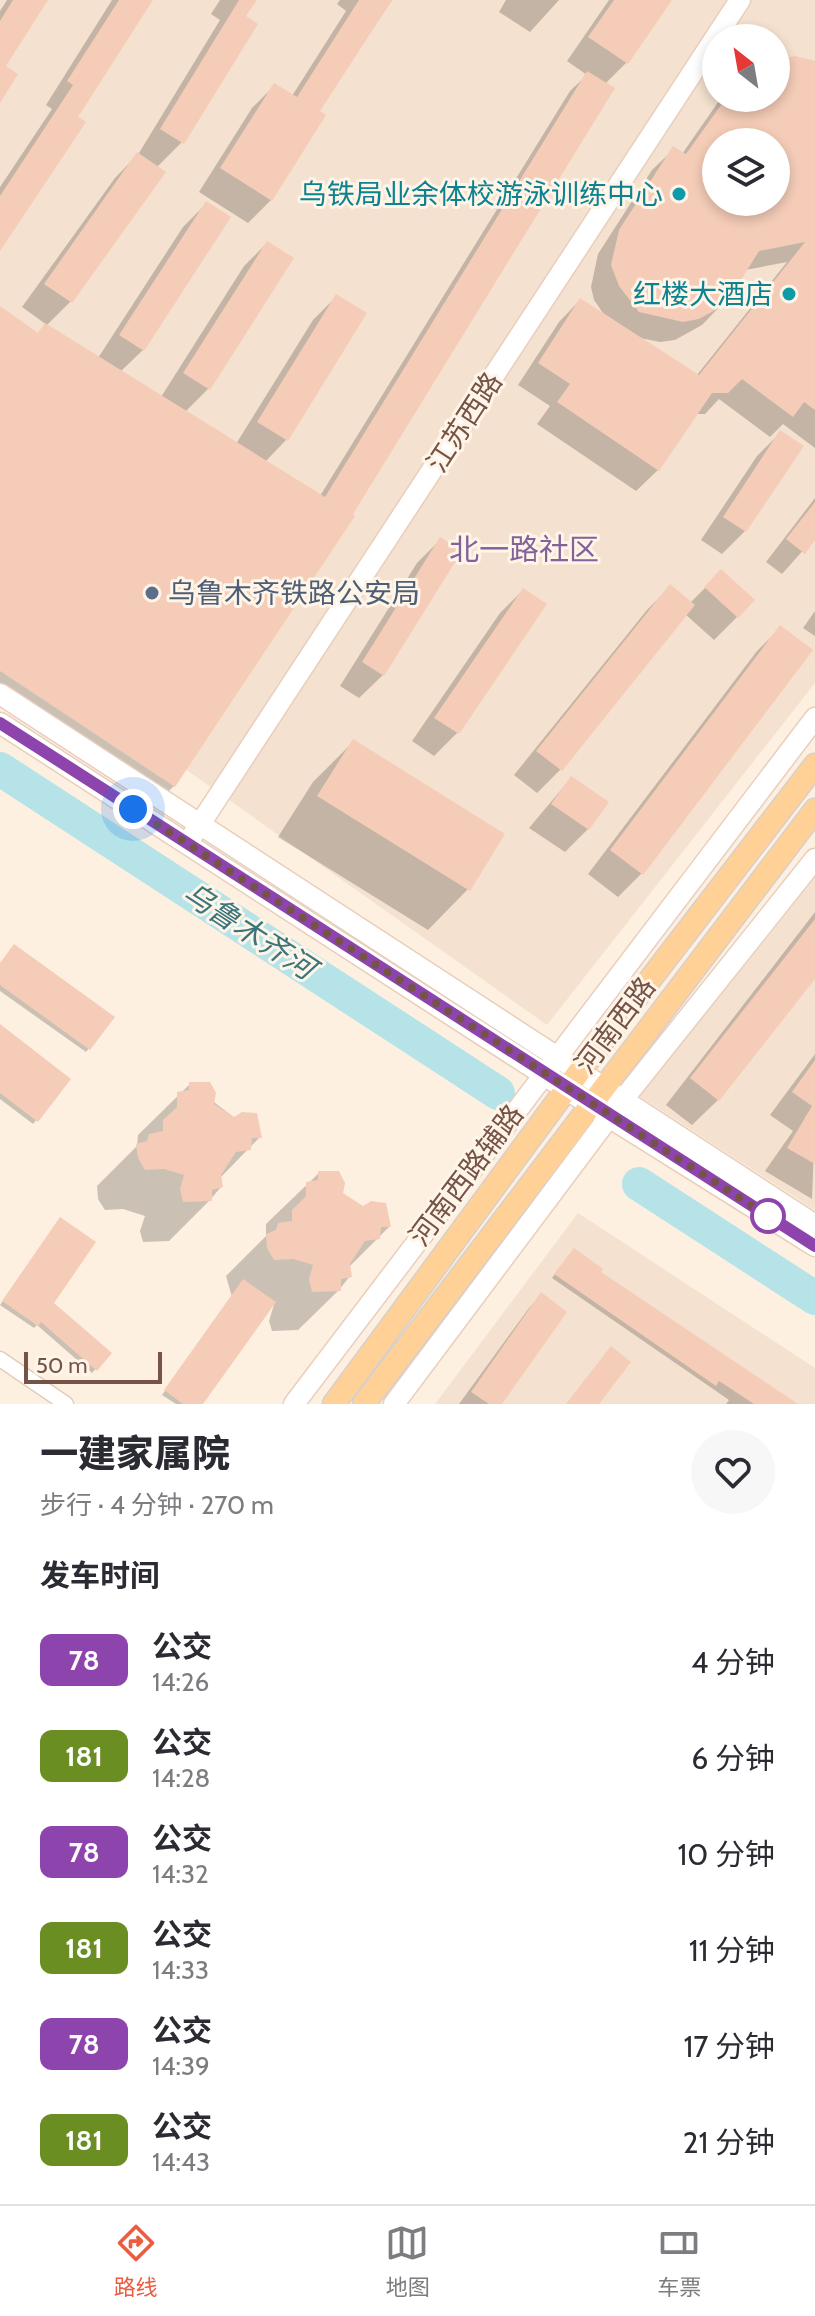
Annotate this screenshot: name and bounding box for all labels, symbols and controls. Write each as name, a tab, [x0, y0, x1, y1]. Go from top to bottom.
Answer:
north arrow	[702, 24, 790, 112]
map controls	[702, 24, 790, 216]
button: layers	[702, 128, 790, 216]
place label: 乌铁局业余体校游泳训练中心	[299, 177, 663, 211]
marker: 乌铁局业余体校游泳训练中心	[670, 185, 688, 203]
place label: 红楼大酒店	[633, 277, 773, 311]
marker: 红楼大酒店	[780, 285, 798, 303]
street label: 江苏西路	[419, 366, 509, 478]
district label: 北一路社区	[449, 531, 599, 568]
place label: 乌鲁木齐铁路公安局	[168, 576, 420, 610]
marker: 乌鲁木齐铁路公安局	[143, 584, 161, 602]
your location	[113, 789, 153, 829]
water label: 乌鲁木齐河	[176, 874, 326, 990]
street label: 河南西路	[568, 970, 662, 1080]
street label: 河南西路辅路	[402, 1098, 530, 1252]
unlabelled marker	[751, 1199, 785, 1233]
scale bar	[24, 1348, 162, 1384]
text: 50 m	[36, 1352, 88, 1379]
text: 一建家属院	[40, 1430, 230, 1477]
button: heart	[691, 1430, 775, 1514]
text: 步行 · 4 分钟 · 270 m	[40, 1489, 274, 1521]
text: 发车时间	[40, 1557, 160, 1594]
text: 公交	[152, 1628, 212, 1665]
text: 78	[68, 1643, 100, 1677]
text: 4 分钟	[691, 1644, 775, 1681]
text: 14:26	[152, 1666, 209, 1698]
text: 公交	[152, 1724, 212, 1761]
text: 181	[65, 1739, 103, 1773]
text: 6 分钟	[691, 1740, 775, 1777]
text: 14:28	[152, 1762, 210, 1794]
text: 公交	[152, 1820, 212, 1857]
text: 78	[68, 1835, 100, 1869]
text: 10 分钟	[678, 1836, 775, 1873]
text: 14:32	[152, 1858, 209, 1890]
text: 公交	[152, 1916, 212, 1953]
text: 181	[65, 1931, 103, 1965]
text: 11 分钟	[689, 1932, 775, 1969]
text: 14:33	[152, 1954, 209, 1986]
text: 公交	[152, 2012, 212, 2049]
text: 78	[68, 2027, 100, 2061]
text: 17 分钟	[683, 2028, 775, 2065]
text: 14:39	[152, 2050, 210, 2082]
text: 公交	[152, 2108, 212, 2145]
text: 181	[65, 2123, 103, 2157]
text: 21 分钟	[683, 2124, 775, 2161]
text: 14:43	[152, 2146, 210, 2178]
tab: 路线	[114, 2221, 158, 2301]
tab: 地图	[385, 2221, 429, 2301]
tab: 车票	[657, 2221, 701, 2301]

